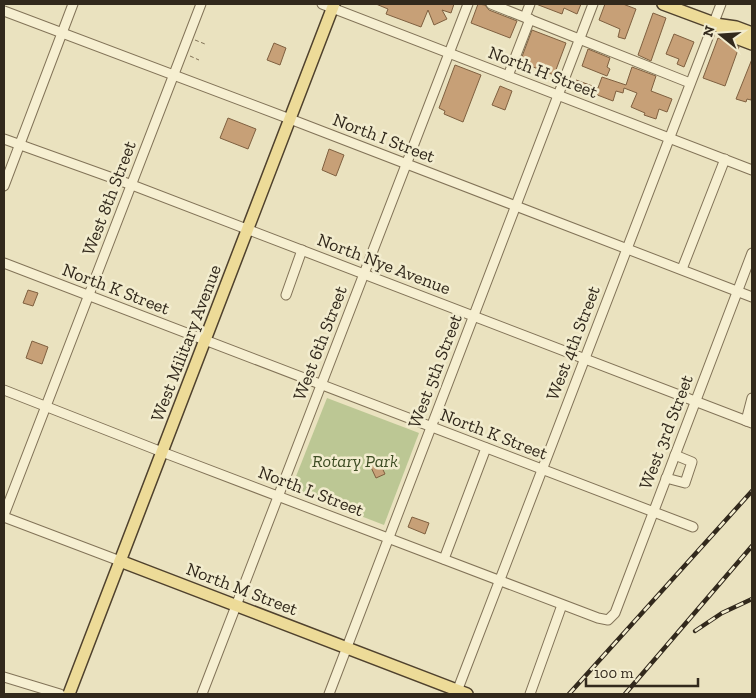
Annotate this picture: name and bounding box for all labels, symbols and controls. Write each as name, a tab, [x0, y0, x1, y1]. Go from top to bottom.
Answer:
north arrow	[696, 10, 746, 60]
text: N	[699, 23, 719, 39]
street label: North H Street	[485, 41, 601, 103]
street label: North I Street	[330, 108, 438, 168]
street label: West 8th Street	[77, 137, 141, 258]
street label: North Nye Avenue	[314, 228, 454, 300]
street label: North K Street	[59, 258, 173, 320]
street label: West Military Avenue	[146, 262, 226, 424]
street label: West 6th Street	[288, 282, 352, 403]
street label: West 4th Street	[541, 282, 605, 403]
street label: West 5th Street	[403, 311, 467, 431]
street label: West 3rd Street	[634, 371, 698, 492]
street label: North K Street	[437, 403, 551, 465]
park label: Rotary Park	[312, 450, 398, 472]
street label: North L Street	[255, 461, 367, 521]
street label: North M Street	[183, 558, 301, 620]
scale bar	[586, 656, 698, 688]
text: 100 m	[594, 664, 633, 682]

